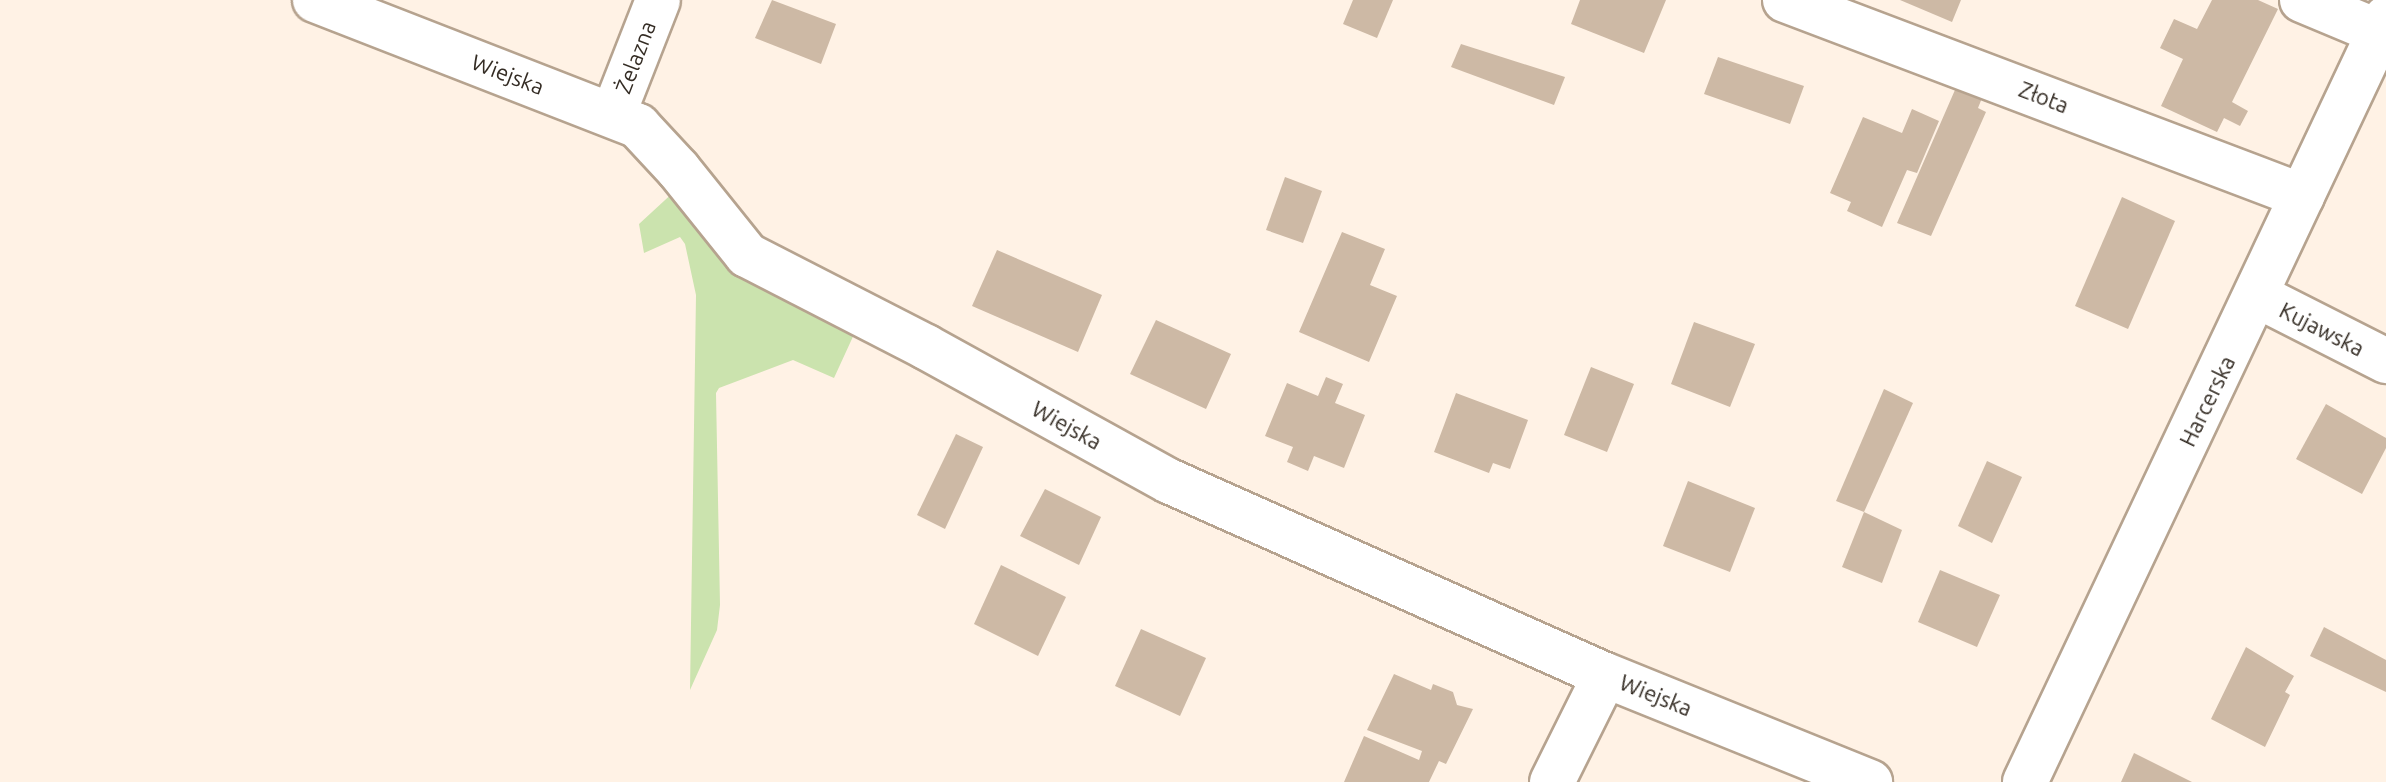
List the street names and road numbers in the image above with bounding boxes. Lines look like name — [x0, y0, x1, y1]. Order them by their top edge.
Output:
street label: Żelazna — [609, 17, 661, 97]
street label: Wiejska — [468, 48, 548, 100]
street label: Złota — [2015, 76, 2073, 118]
street label: Kujawska — [2275, 296, 2369, 362]
street label: Harcerska — [2174, 351, 2240, 451]
street label: Wiejska — [1028, 395, 1106, 455]
street label: Wiejska — [1616, 669, 1696, 721]

